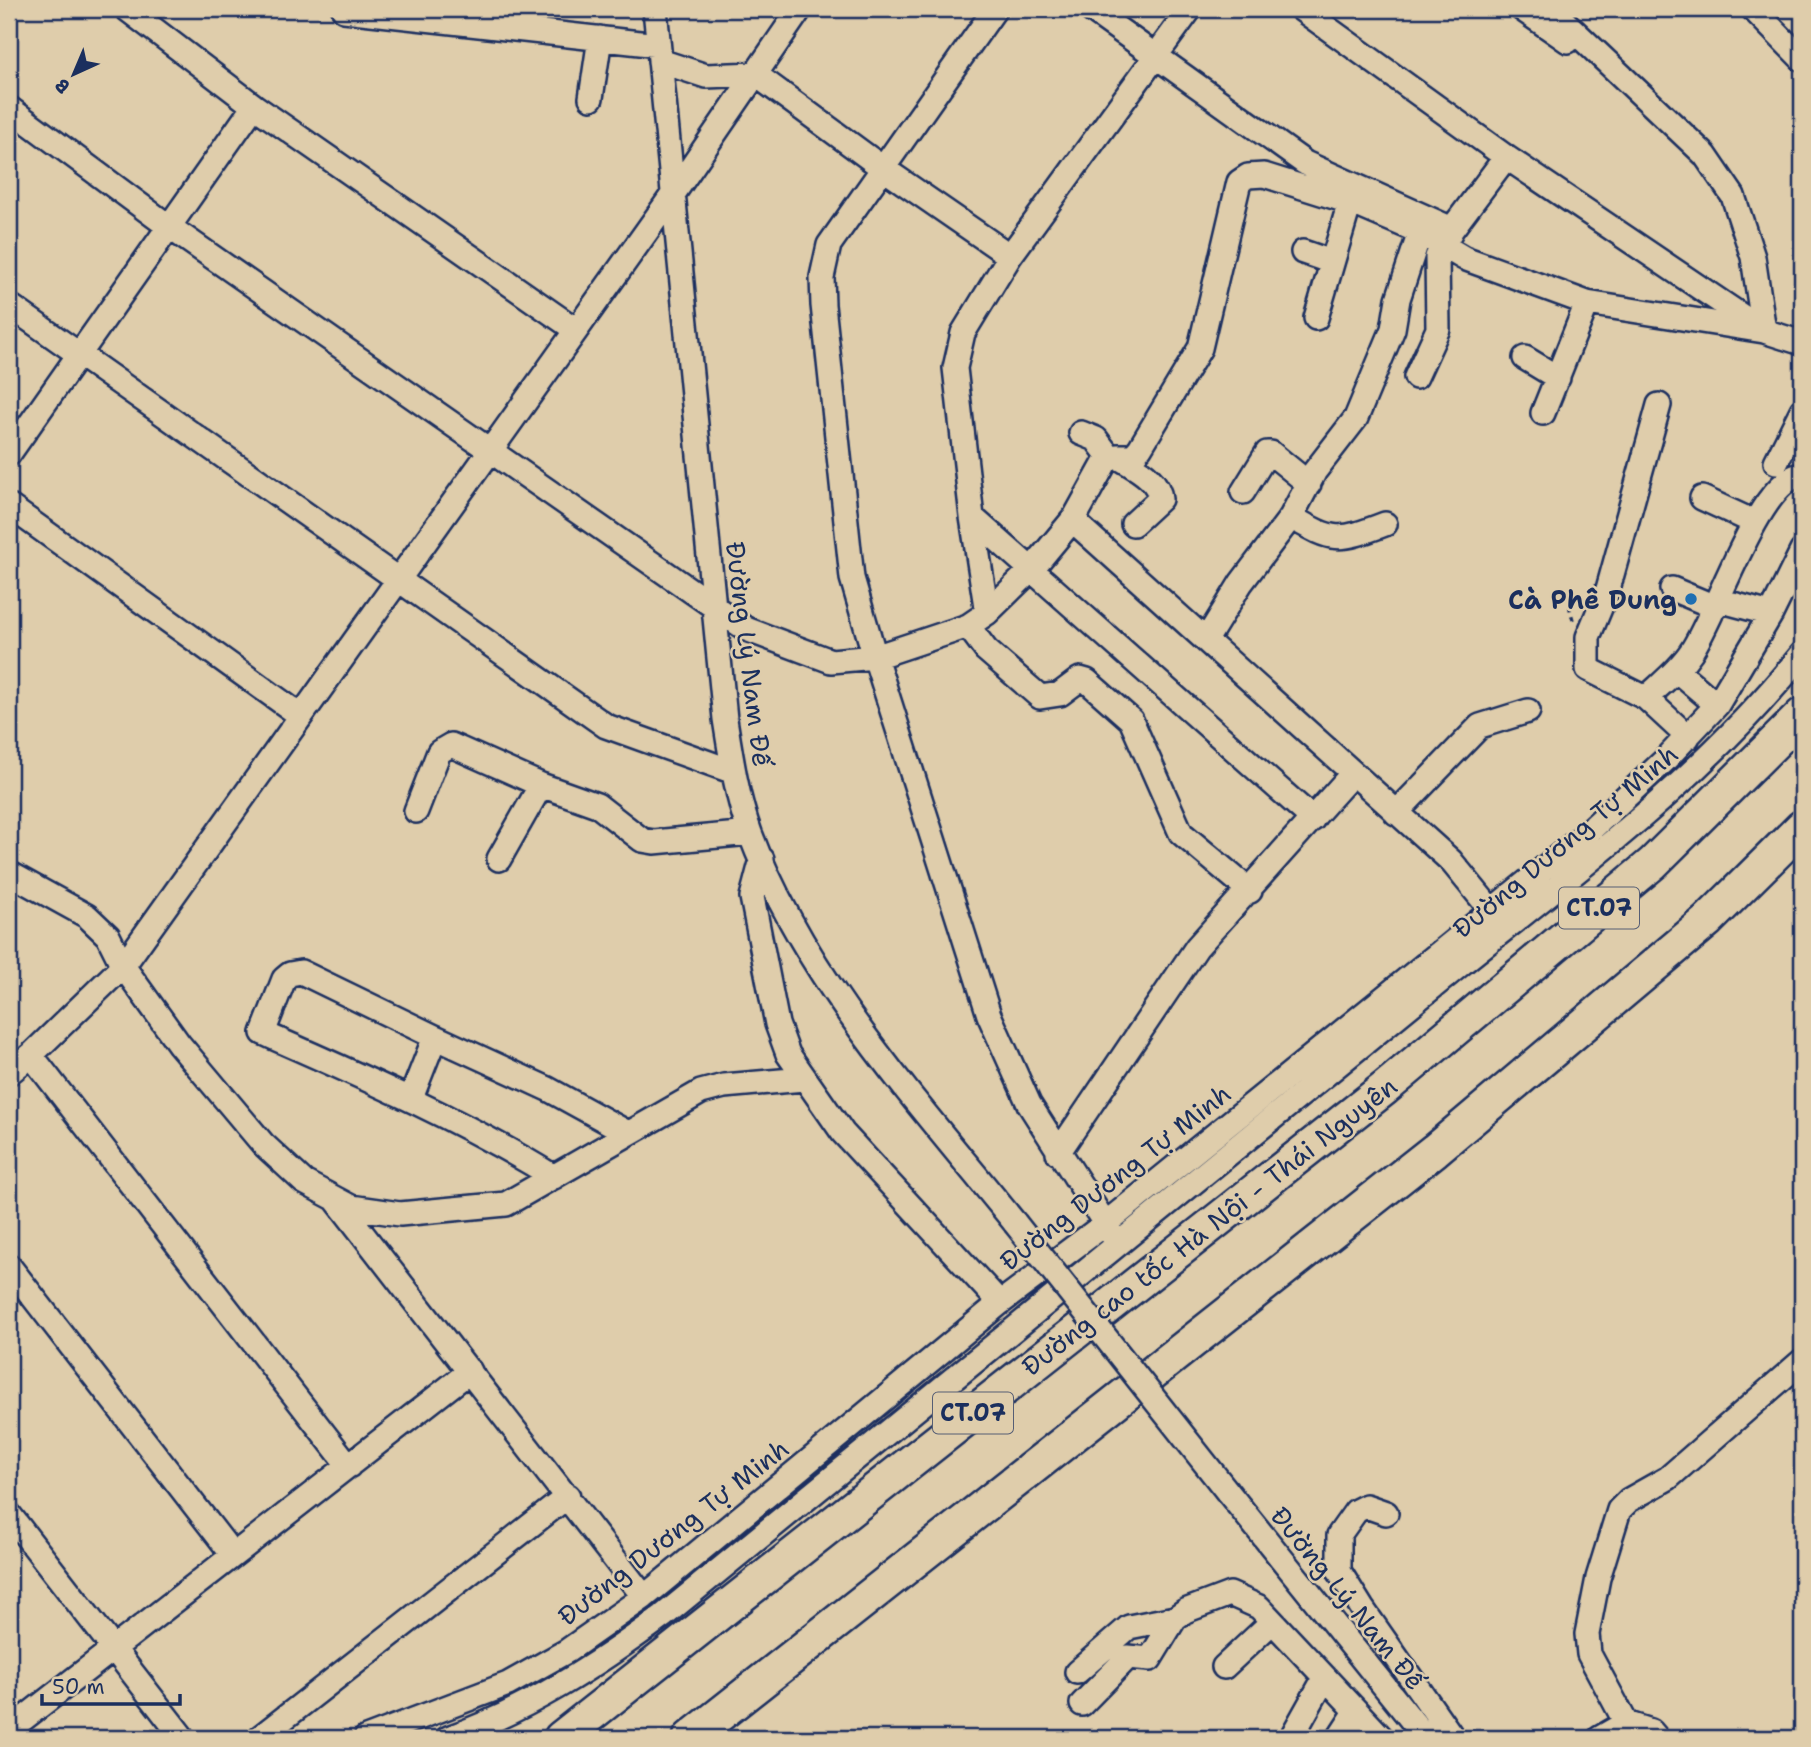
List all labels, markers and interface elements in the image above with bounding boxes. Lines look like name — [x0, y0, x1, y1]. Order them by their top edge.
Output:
north arrow — [38, 38, 108, 108]
text: B — [49, 73, 75, 99]
street label: Đường Lý Nam Đế — [718, 539, 780, 769]
place label: Cà Phê Dung — [1508, 582, 1677, 617]
marker: Cà Phê Dung — [1683, 591, 1699, 607]
street label: Đường Dương Tự Minh — [1445, 736, 1685, 946]
road number: CT.07 — [1559, 888, 1639, 928]
street label: Đường cao tốc Hà Nội - Thái Nguyên — [1014, 1068, 1404, 1384]
street label: Đường Dương Tự Minh — [992, 1076, 1238, 1278]
road number: CT.07 — [933, 1392, 1013, 1434]
street label: Đường Dương Tự Minh — [550, 1431, 796, 1633]
street label: Đường Lý Nam Đế — [1263, 1499, 1433, 1697]
scale bar — [42, 1663, 180, 1707]
text: 50 m — [52, 1673, 105, 1701]

